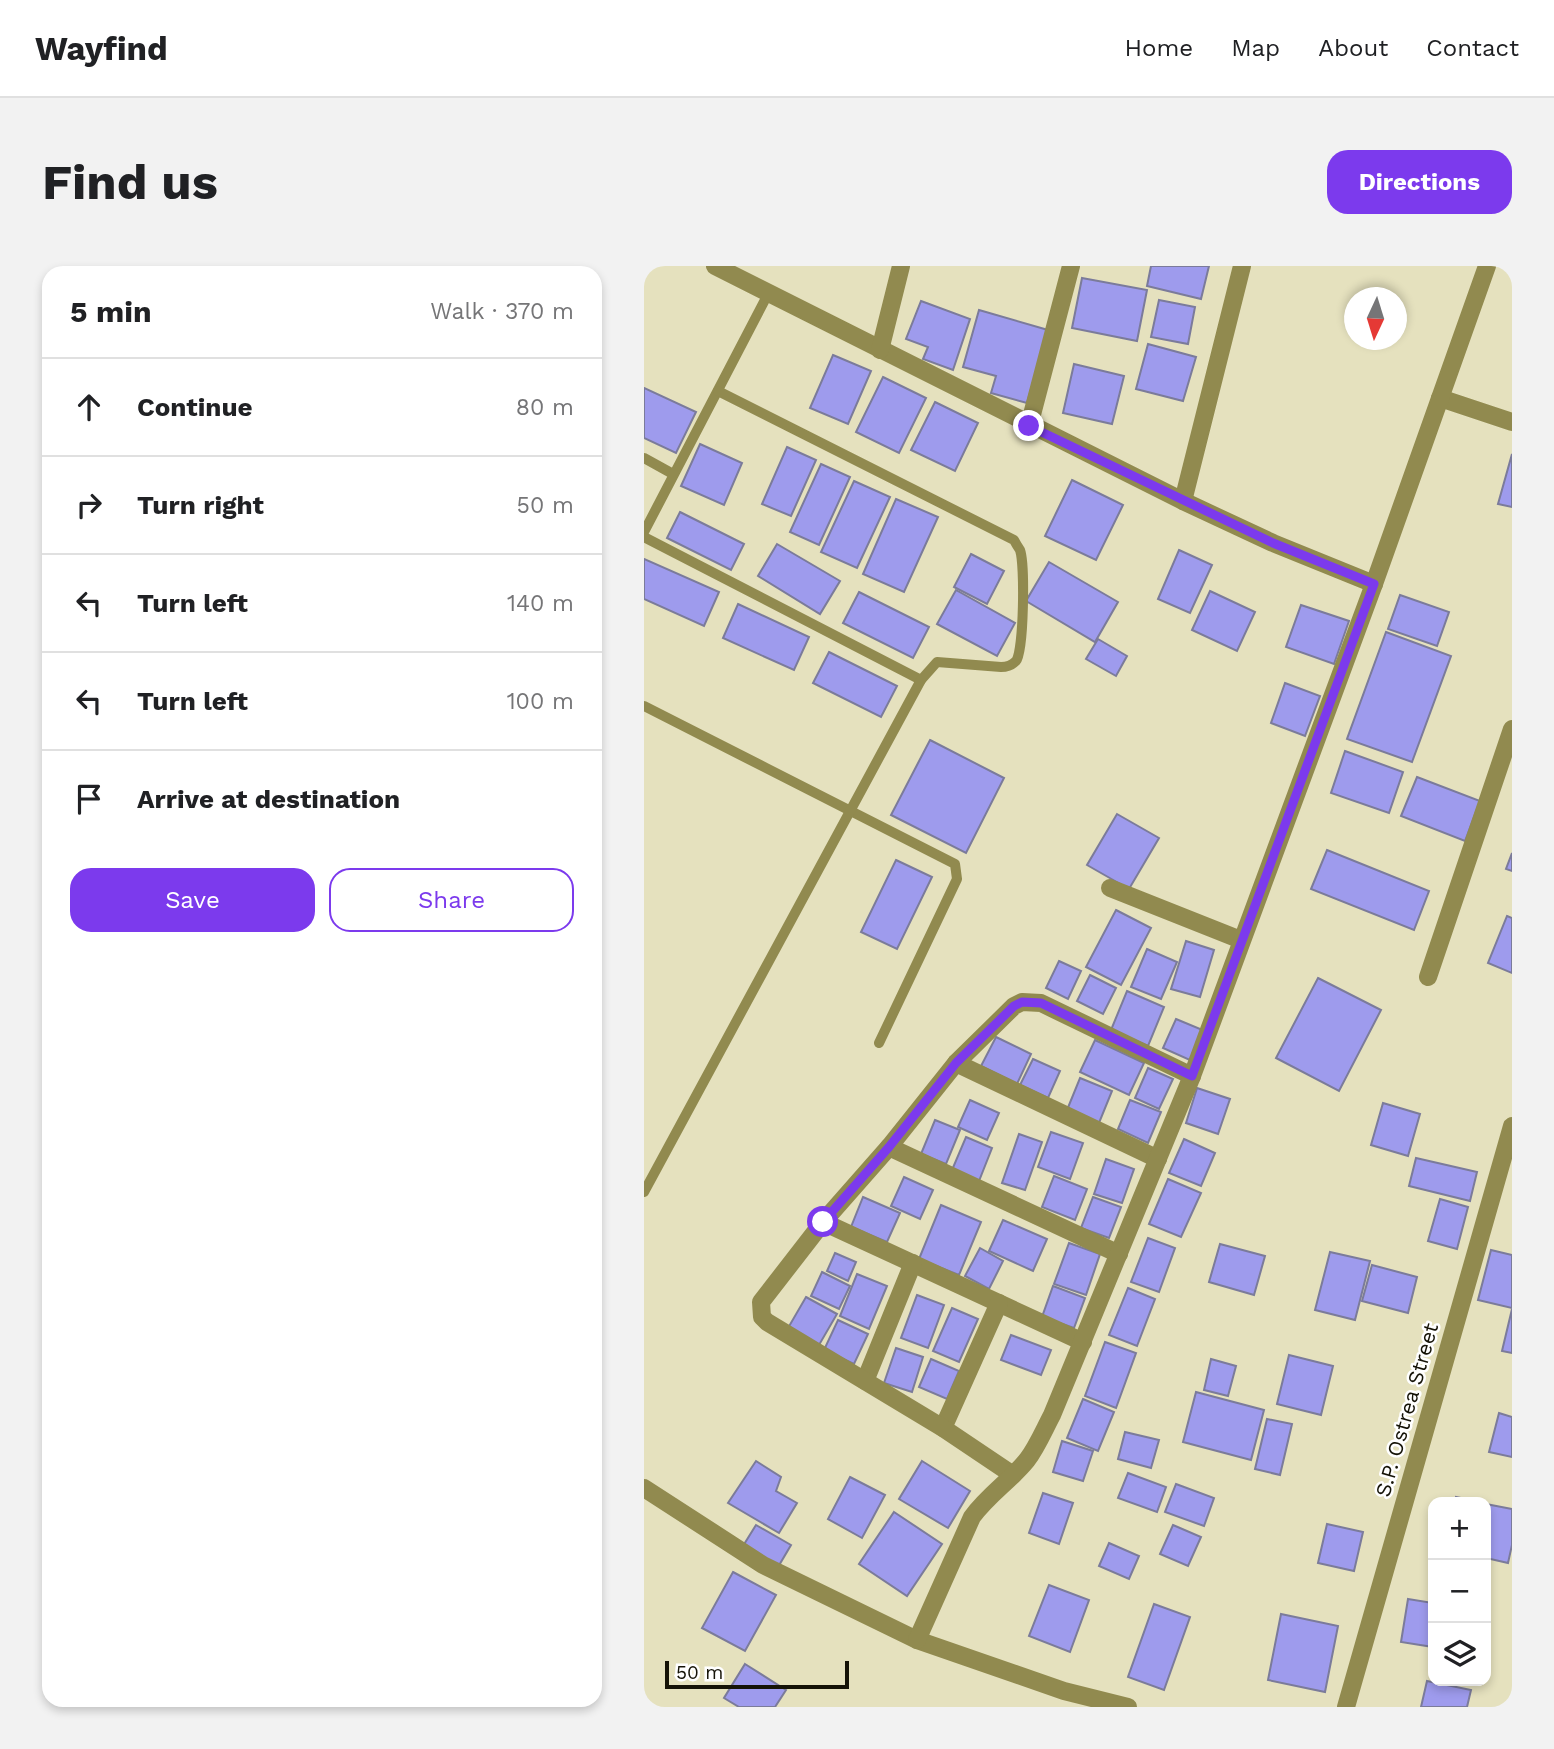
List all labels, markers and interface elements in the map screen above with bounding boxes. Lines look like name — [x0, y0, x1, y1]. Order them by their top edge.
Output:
text: Wayfind — [35, 29, 168, 68]
text: Home — [1125, 34, 1193, 62]
text: Map — [1231, 34, 1280, 62]
text: About — [1318, 34, 1388, 62]
text: Contact — [1426, 34, 1519, 62]
button: Directions — [1327, 150, 1512, 214]
text: Find us — [42, 153, 218, 211]
north arrow — [1344, 287, 1407, 350]
text: 5 min — [70, 294, 152, 329]
text: Walk · 370 m — [430, 298, 574, 325]
icon: ahead — [70, 388, 108, 426]
text: Continue — [137, 392, 253, 422]
text: 80 m — [516, 394, 574, 421]
route end — [1013, 410, 1044, 441]
icon: right — [70, 486, 108, 524]
text: Turn right — [137, 490, 264, 520]
text: 50 m — [517, 492, 574, 519]
icon: left — [70, 584, 108, 622]
text: Turn left — [137, 588, 248, 618]
text: 140 m — [507, 590, 574, 617]
icon: left — [70, 682, 108, 720]
text: Turn left — [137, 686, 248, 716]
text: 100 m — [507, 688, 574, 715]
icon: arrive — [70, 780, 108, 818]
text: Arrive at destination — [137, 784, 400, 814]
button: Save — [70, 868, 315, 932]
button: Share — [329, 868, 574, 932]
route start — [807, 1206, 838, 1237]
street label: S.P. Ostrea Street — [1370, 1320, 1443, 1500]
map controls — [1428, 1497, 1491, 1686]
button: + — [1428, 1497, 1491, 1560]
button: − — [1428, 1560, 1491, 1623]
button: layers — [1428, 1623, 1491, 1686]
scale bar — [665, 1658, 849, 1690]
text: 50 m — [676, 1661, 723, 1684]

